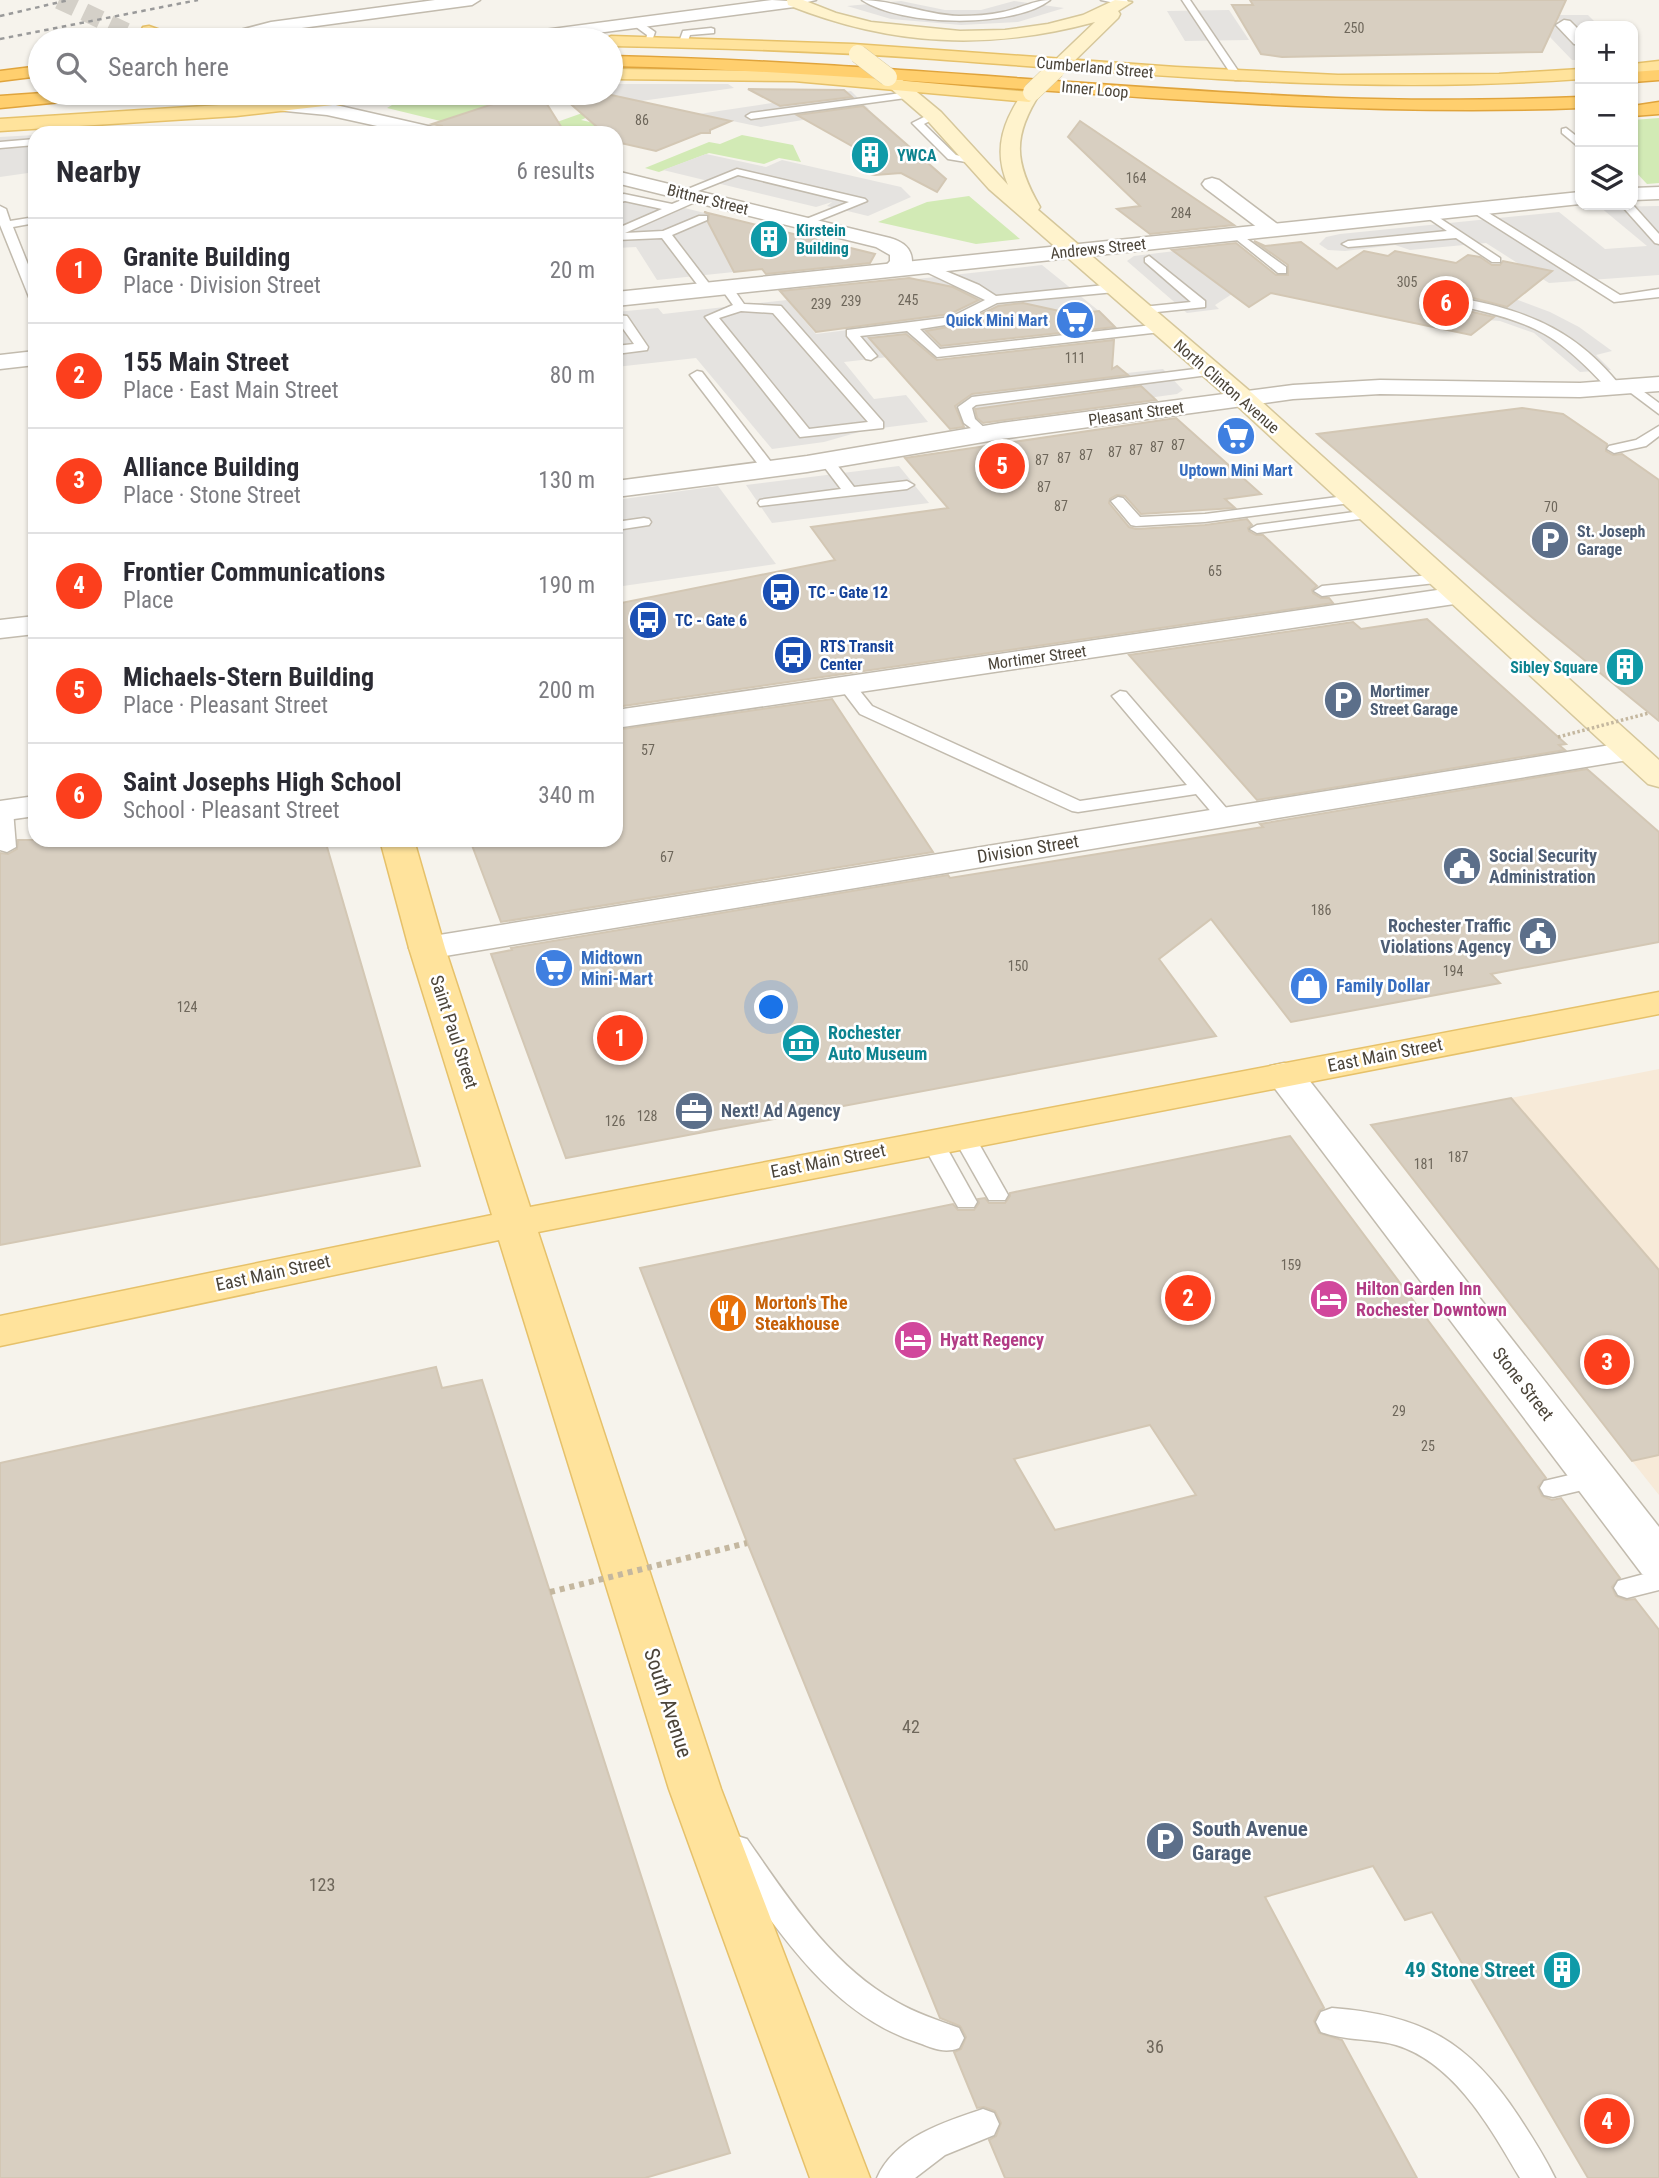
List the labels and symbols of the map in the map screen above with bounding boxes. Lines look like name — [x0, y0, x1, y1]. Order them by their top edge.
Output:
house number: 250 — [1344, 20, 1364, 36]
street label: Cumberland Street — [1036, 53, 1154, 82]
street label: Inner Loop — [1061, 77, 1129, 102]
house number: 86 — [635, 112, 649, 128]
building icon: YWCA — [849, 134, 891, 176]
place label: YWCA — [897, 146, 937, 165]
house number: 164 — [1126, 170, 1146, 186]
street label: Bittner Street — [665, 180, 751, 219]
house number: 284 — [1171, 205, 1191, 221]
building icon: Kirstein Building — [748, 218, 790, 260]
place label: Kirstein Building — [796, 221, 849, 258]
street label: Andrews Street — [1049, 234, 1147, 263]
house number: 305 — [1397, 274, 1417, 290]
pin: 6 — [1423, 277, 1469, 329]
house number: 245 — [898, 292, 918, 308]
house number: 239 — [841, 293, 861, 309]
house number: 239 — [811, 296, 831, 312]
supermarket icon: Quick Mini Mart — [1054, 299, 1096, 341]
place label: Quick Mini Mart — [946, 311, 1048, 330]
street label: North Clinton Avenue — [1170, 335, 1283, 437]
house number: 111 — [1065, 350, 1085, 366]
street label: Pleasant Street — [1087, 397, 1185, 430]
supermarket icon: Uptown Mini Mart — [1215, 415, 1257, 457]
house number: 87 — [1171, 437, 1185, 453]
house number: 87 — [1150, 439, 1164, 455]
pin: 5 — [979, 440, 1025, 492]
house number: 87 — [1129, 442, 1143, 458]
house number: 87 — [1108, 444, 1122, 460]
house number: 87 — [1079, 447, 1093, 463]
house number: 87 — [1057, 450, 1071, 466]
house number: 87 — [1035, 452, 1049, 468]
place label: Uptown Mini Mart — [1179, 461, 1293, 480]
house number: 87 — [1037, 479, 1051, 495]
house number: 87 — [1054, 498, 1068, 514]
house number: 70 — [1544, 499, 1558, 515]
parking icon: St. Joseph Garage — [1529, 519, 1571, 561]
place label: St. Joseph Garage — [1577, 522, 1646, 559]
house number: 65 — [1208, 563, 1222, 579]
bus stop icon: TC - Gate 12 — [760, 571, 802, 613]
place label: TC - Gate 12 — [808, 583, 888, 602]
bus stop icon: TC - Gate 6 — [627, 599, 669, 641]
place label: TC - Gate 6 — [675, 611, 747, 630]
bus stop icon: RTS Transit Center — [772, 634, 814, 676]
place label: RTS Transit Center — [820, 637, 894, 674]
street label: Mortimer Street — [987, 641, 1088, 674]
building icon: Sibley Square — [1604, 646, 1646, 688]
place label: Sibley Square — [1510, 658, 1598, 677]
parking icon: Mortimer Street Garage — [1322, 679, 1364, 721]
place label: Mortimer Street Garage — [1370, 682, 1458, 719]
house number: 57 — [641, 742, 655, 758]
street label: Division Street — [976, 830, 1080, 867]
public building icon: Social Security Administration — [1441, 845, 1483, 887]
place label: Social Security Administration — [1489, 845, 1597, 887]
house number: 67 — [660, 849, 674, 865]
house number: 186 — [1311, 902, 1331, 918]
place label: Rochester Traffic Violations Agency — [1380, 915, 1511, 957]
public building icon: Rochester Traffic Violations Agency — [1517, 915, 1559, 957]
supermarket icon: Midtown Mini-Mart — [533, 947, 575, 989]
place label: Midtown Mini-Mart — [581, 947, 654, 989]
house number: 150 — [1008, 958, 1028, 974]
house number: 194 — [1443, 963, 1463, 979]
shop icon: Family Dollar — [1288, 965, 1330, 1007]
street label: Saint Paul Street — [426, 973, 483, 1091]
place label: Family Dollar — [1336, 975, 1430, 996]
your location — [754, 990, 788, 1024]
house number: 124 — [177, 999, 197, 1015]
pin: 1 — [597, 1012, 643, 1064]
museum icon: Rochester Auto Museum — [780, 1022, 822, 1064]
place label: Rochester Auto Museum — [828, 1022, 927, 1064]
street label: East Main Street — [1326, 1033, 1444, 1076]
office icon: Next! Ad Agency — [673, 1090, 715, 1132]
place label: Next! Ad Agency — [721, 1100, 841, 1121]
house number: 128 — [637, 1108, 657, 1124]
house number: 126 — [605, 1113, 625, 1129]
street label: East Main Street — [769, 1139, 887, 1182]
house number: 187 — [1448, 1149, 1468, 1165]
house number: 181 — [1414, 1156, 1434, 1172]
street label: East Main Street — [214, 1250, 332, 1295]
house number: 159 — [1281, 1257, 1301, 1273]
pin: 2 — [1165, 1272, 1211, 1324]
hotel icon: Hilton Garden Inn Rochester Downtown — [1308, 1278, 1350, 1320]
place label: Hilton Garden Inn Rochester Downtown — [1356, 1278, 1507, 1320]
restaurant icon: Morton's The Steakhouse — [707, 1292, 749, 1334]
place label: Morton's The Steakhouse — [755, 1292, 848, 1334]
hotel icon: Hyatt Regency — [892, 1319, 934, 1361]
place label: Hyatt Regency — [940, 1329, 1044, 1350]
pin: 3 — [1584, 1336, 1630, 1388]
street label: Stone Street — [1488, 1343, 1558, 1424]
house number: 29 — [1392, 1403, 1406, 1419]
house number: 25 — [1421, 1438, 1435, 1454]
street label: South Avenue — [639, 1645, 697, 1761]
house number: 42 — [902, 1716, 920, 1737]
place label: South Avenue Garage — [1192, 1817, 1308, 1865]
parking icon: South Avenue Garage — [1144, 1820, 1186, 1862]
house number: 123 — [309, 1874, 335, 1895]
building icon: 49 Stone Street — [1541, 1949, 1583, 1991]
place label: 49 Stone Street — [1405, 1958, 1535, 1982]
house number: 36 — [1146, 2036, 1164, 2057]
pin: 4 — [1584, 2095, 1630, 2147]

